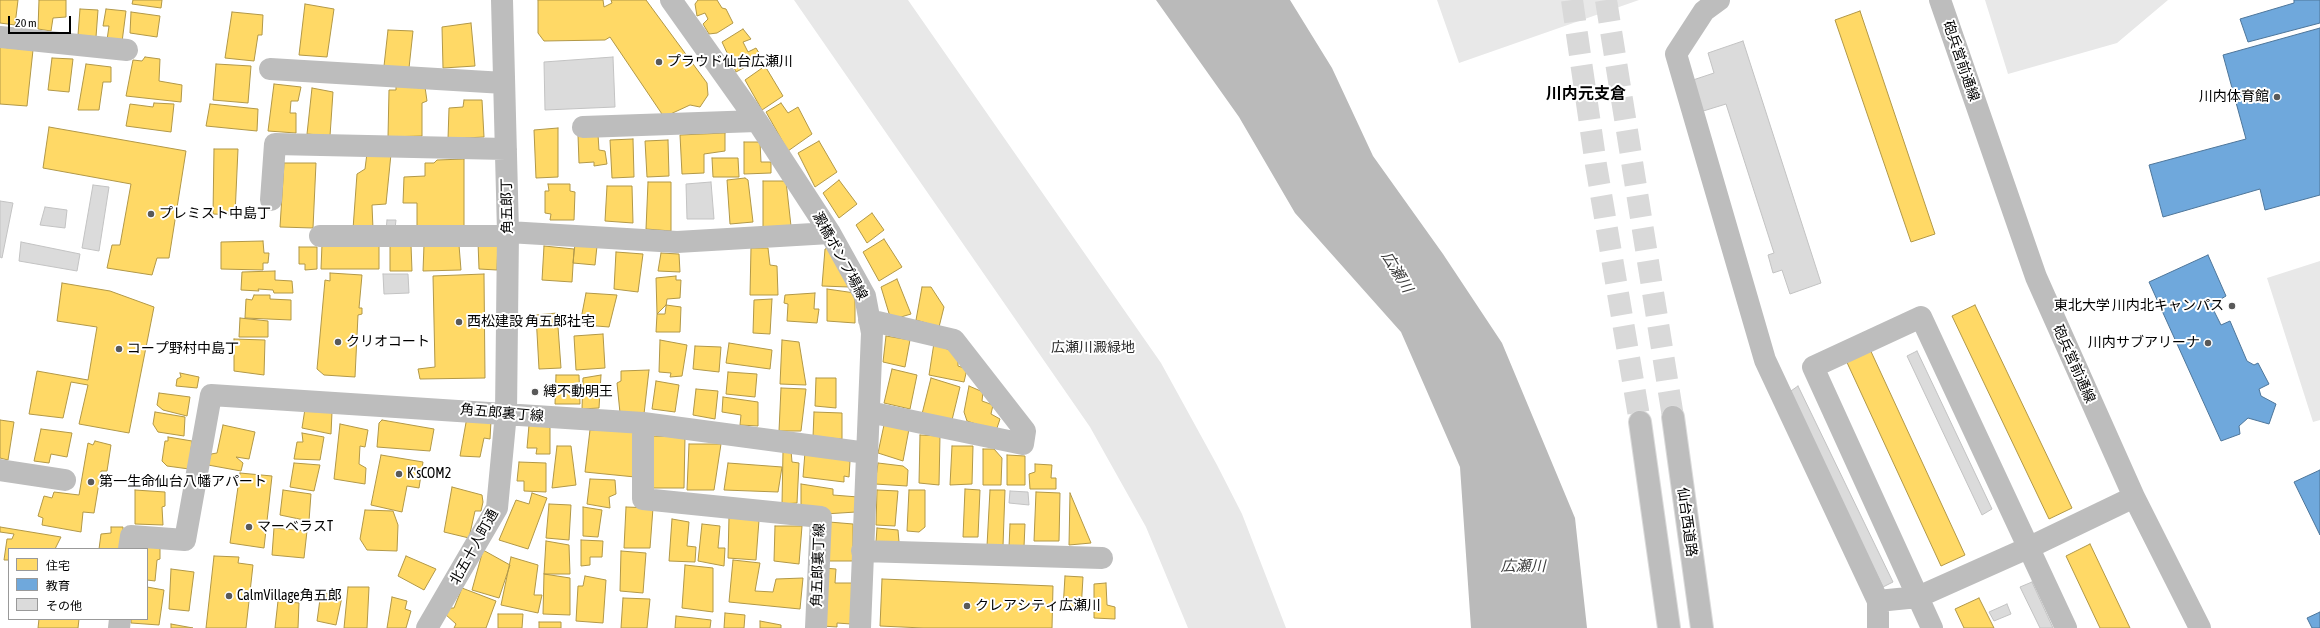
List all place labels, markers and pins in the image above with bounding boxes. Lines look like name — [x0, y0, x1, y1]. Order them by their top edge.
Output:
place label: プラウド仙台広瀬川 — [667, 54, 793, 70]
marker: プラウド仙台広瀬川 — [654, 57, 664, 67]
place label: 川内体育館 — [2199, 89, 2269, 105]
marker: 川内体育館 — [2272, 92, 2282, 102]
place label: プレミスト中島丁 — [159, 206, 271, 222]
marker: プレミスト中島丁 — [146, 209, 156, 219]
place label: 東北大学 川内北キャンパス — [2054, 298, 2224, 314]
marker: 東北大学 川内北キャンパス — [2227, 301, 2237, 311]
place label: 西松建設 角五郎社宅 — [467, 314, 595, 330]
marker: 西松建設 角五郎社宅 — [454, 317, 464, 327]
place label: クリオコート — [346, 334, 430, 350]
place label: 川内サブアリーナ — [2088, 335, 2200, 351]
marker: クリオコート — [333, 337, 343, 347]
marker: 川内サブアリーナ — [2203, 338, 2213, 348]
place label: コープ野村中島丁 — [127, 341, 239, 357]
marker: コープ野村中島丁 — [114, 344, 124, 354]
place label: 縛不動明王 — [543, 384, 613, 400]
marker: 縛不動明王 — [530, 387, 540, 397]
place label: K'sCOM2 — [407, 466, 451, 482]
marker: K'sCOM2 — [394, 469, 404, 479]
place label: 第一生命仙台八幡アパート — [99, 474, 267, 490]
marker: 第一生命仙台八幡アパート — [86, 477, 96, 487]
place label: マーベラスT — [257, 519, 333, 535]
marker: マーベラスT — [244, 522, 254, 532]
place label: CalmVillage角五郎 — [237, 588, 342, 604]
marker: CalmVillage角五郎 — [224, 591, 234, 601]
place label: クレアシティ広瀬川 — [975, 598, 1101, 614]
marker: クレアシティ広瀬川 — [962, 601, 972, 611]

